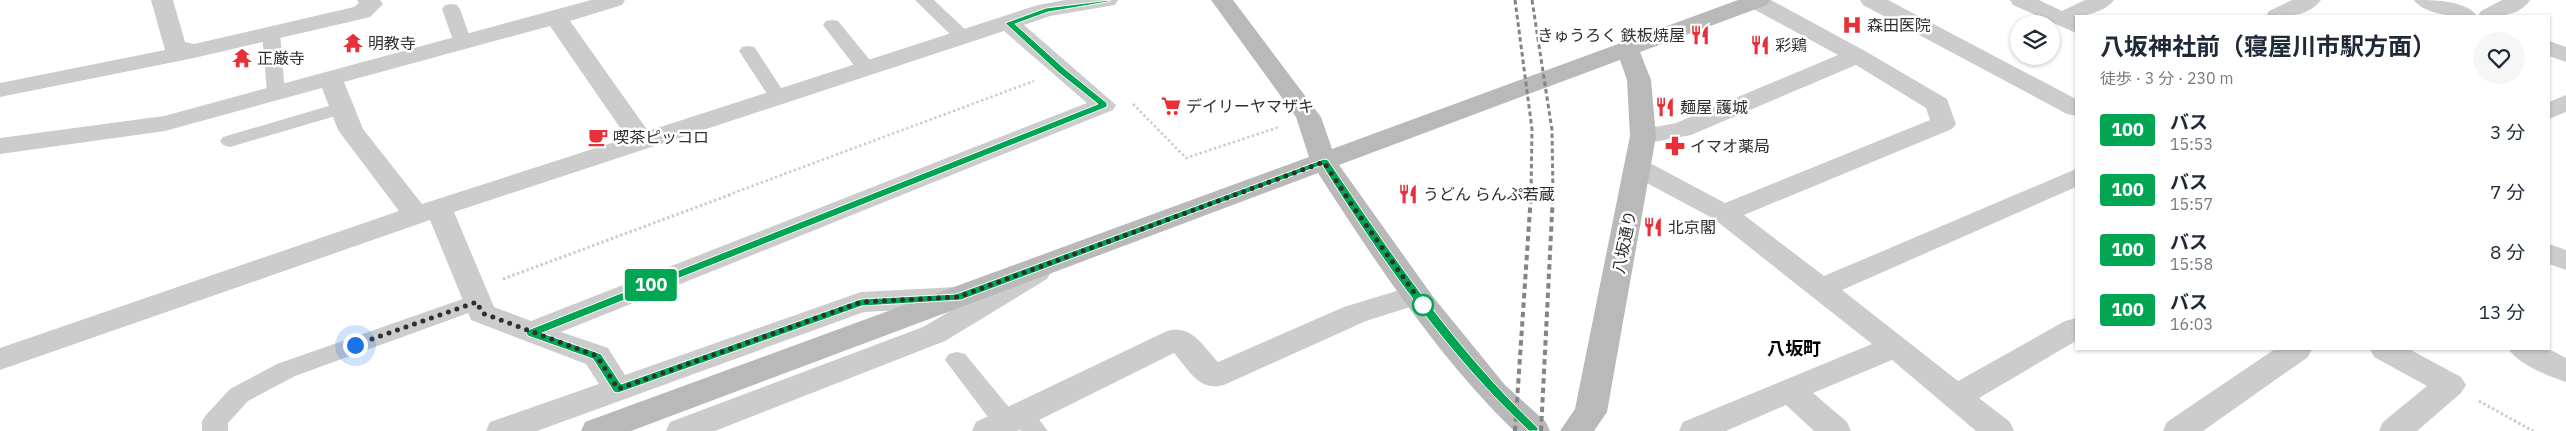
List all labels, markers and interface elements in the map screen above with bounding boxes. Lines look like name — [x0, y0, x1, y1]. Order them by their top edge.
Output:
hospital icon: 森田医院 — [1841, 14, 1863, 36]
place label: 森田医院 — [1867, 15, 1931, 35]
map controls — [2010, 15, 2060, 65]
button: layers — [2010, 15, 2060, 65]
restaurant icon: きゅうろく 鉄板焼屋 — [1689, 24, 1711, 46]
place label: きゅうろく 鉄板焼屋 — [1537, 25, 1685, 45]
text: 八坂神社前（寝屋川市駅方面） — [2100, 30, 2436, 62]
temple icon: 明教寺 — [342, 32, 364, 54]
button: heart — [2473, 32, 2525, 84]
place label: 明教寺 — [368, 33, 416, 53]
restaurant icon: 彩鶏 — [1749, 34, 1771, 56]
place label: 彩鶏 — [1775, 35, 1807, 55]
temple icon: 正厳寺 — [231, 47, 253, 69]
place label: 正厳寺 — [257, 48, 305, 68]
text: 徒歩 · 3 分 · 230 m — [2100, 68, 2233, 88]
supermarket icon: デイリーヤマザキ — [1160, 95, 1182, 117]
place label: デイリーヤマザキ — [1186, 96, 1314, 116]
restaurant icon: 麺屋 護城 — [1654, 96, 1676, 118]
place label: 麺屋 護城 — [1680, 97, 1748, 117]
text: バス — [2170, 110, 2208, 134]
text: 100 — [2111, 118, 2144, 141]
text: 3 分 — [2490, 120, 2525, 144]
cafe icon: 喫茶ピッコロ — [587, 126, 609, 148]
place label: 喫茶ピッコロ — [613, 127, 709, 147]
text: 15:53 — [2170, 134, 2213, 154]
pharmacy icon: イマオ薬局 — [1664, 135, 1686, 157]
place label: イマオ薬局 — [1690, 136, 1770, 156]
text: バス — [2170, 170, 2208, 194]
text: 100 — [2111, 178, 2144, 201]
text: 7 分 — [2490, 180, 2525, 204]
restaurant icon: うどん らんぷ若蔵 — [1397, 183, 1419, 205]
place label: うどん らんぷ若蔵 — [1423, 184, 1555, 204]
text: 15:57 — [2170, 194, 2213, 214]
street label: 八坂通り — [1608, 209, 1640, 275]
restaurant icon: 北京閣 — [1642, 216, 1664, 238]
place label: 北京閣 — [1668, 217, 1716, 237]
text: バス — [2170, 230, 2208, 254]
text: 100 — [2111, 238, 2144, 261]
text: 8 分 — [2490, 240, 2525, 264]
text: 15:58 — [2170, 254, 2213, 274]
line badge: 100 — [622, 269, 680, 301]
text: 100 — [635, 273, 667, 296]
text: バス — [2170, 290, 2208, 314]
unlabelled marker — [1412, 294, 1434, 316]
text: 100 — [2111, 298, 2144, 321]
text: 13 分 — [2479, 300, 2525, 324]
text: 16:03 — [2170, 314, 2213, 334]
your location — [343, 333, 368, 358]
district label: 八坂町 — [1767, 337, 1821, 360]

